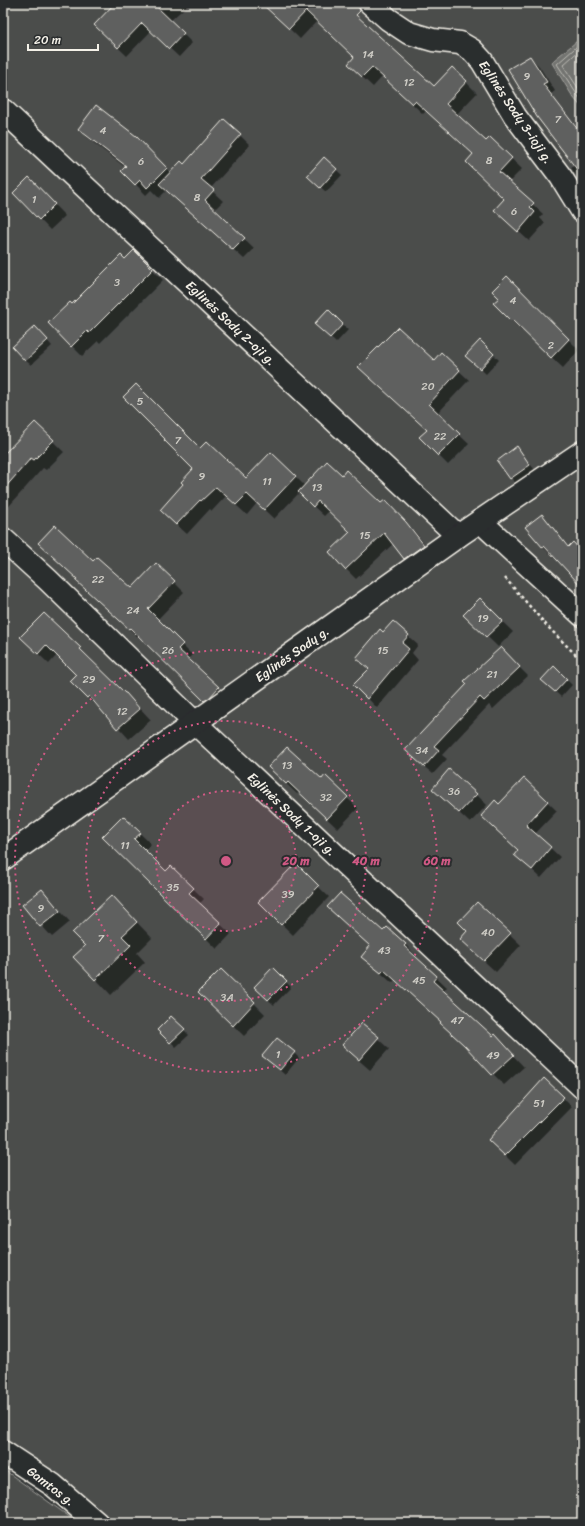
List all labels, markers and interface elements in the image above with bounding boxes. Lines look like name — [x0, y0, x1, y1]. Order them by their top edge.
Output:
scale bar — [28, 26, 98, 52]
text: 20 m — [34, 29, 61, 51]
house number: 14 — [362, 45, 374, 64]
street label: Eglinės Sodų 3-ioji g. — [473, 55, 559, 169]
house number: 9 — [524, 67, 531, 86]
house number: 12 — [403, 73, 415, 92]
house number: 7 — [555, 110, 562, 129]
house number: 4 — [100, 121, 107, 140]
house number: 8 — [486, 151, 493, 170]
house number: 6 — [138, 152, 144, 171]
house number: 8 — [194, 188, 201, 207]
house number: 1 — [32, 190, 37, 209]
house number: 6 — [511, 202, 517, 221]
house number: 3 — [114, 273, 120, 292]
street label: Eglinės Sodų 2-oji g. — [180, 275, 282, 371]
house number: 4 — [510, 291, 517, 310]
house number: 2 — [548, 336, 555, 355]
house number: 20 — [421, 377, 435, 396]
house number: 5 — [137, 392, 144, 411]
house number: 22 — [434, 427, 447, 446]
house number: 7 — [175, 431, 182, 450]
house number: 9 — [199, 467, 206, 486]
house number: 11 — [262, 472, 272, 491]
house number: 13 — [312, 478, 322, 497]
house number: 15 — [359, 526, 371, 545]
house number: 22 — [92, 570, 105, 589]
house number: 24 — [126, 601, 140, 620]
house number: 19 — [477, 609, 489, 628]
street label: Eglinės Sodų g. — [250, 620, 334, 688]
house number: 26 — [162, 641, 174, 660]
house number: 15 — [377, 641, 389, 660]
house number: 21 — [486, 665, 498, 684]
house number: 29 — [82, 670, 96, 689]
house number: 12 — [116, 702, 128, 721]
house number: 34 — [416, 741, 429, 760]
house number: 13 — [282, 756, 292, 775]
street label: Eglinės Sodų 1-oji g. — [242, 766, 342, 862]
house number: 36 — [448, 782, 460, 801]
house number: 32 — [320, 788, 333, 807]
house number: 11 — [120, 836, 130, 855]
text: 20 m — [282, 850, 310, 872]
text: 40 m — [351, 850, 380, 872]
text: 60 m — [423, 850, 451, 872]
centre of rings — [219, 854, 233, 868]
house number: 35 — [167, 878, 180, 897]
house number: 39 — [282, 885, 295, 904]
house number: 9 — [38, 899, 45, 918]
house number: 40 — [481, 923, 495, 942]
house number: 7 — [98, 929, 105, 948]
house number: 43 — [378, 941, 390, 960]
house number: 45 — [412, 971, 426, 990]
house number: 3A — [220, 988, 234, 1007]
house number: 47 — [450, 1011, 464, 1030]
house number: 1 — [276, 1045, 281, 1064]
house number: 49 — [486, 1046, 500, 1065]
house number: 51 — [533, 1094, 545, 1113]
street label: Gamtos g. — [22, 1460, 80, 1512]

